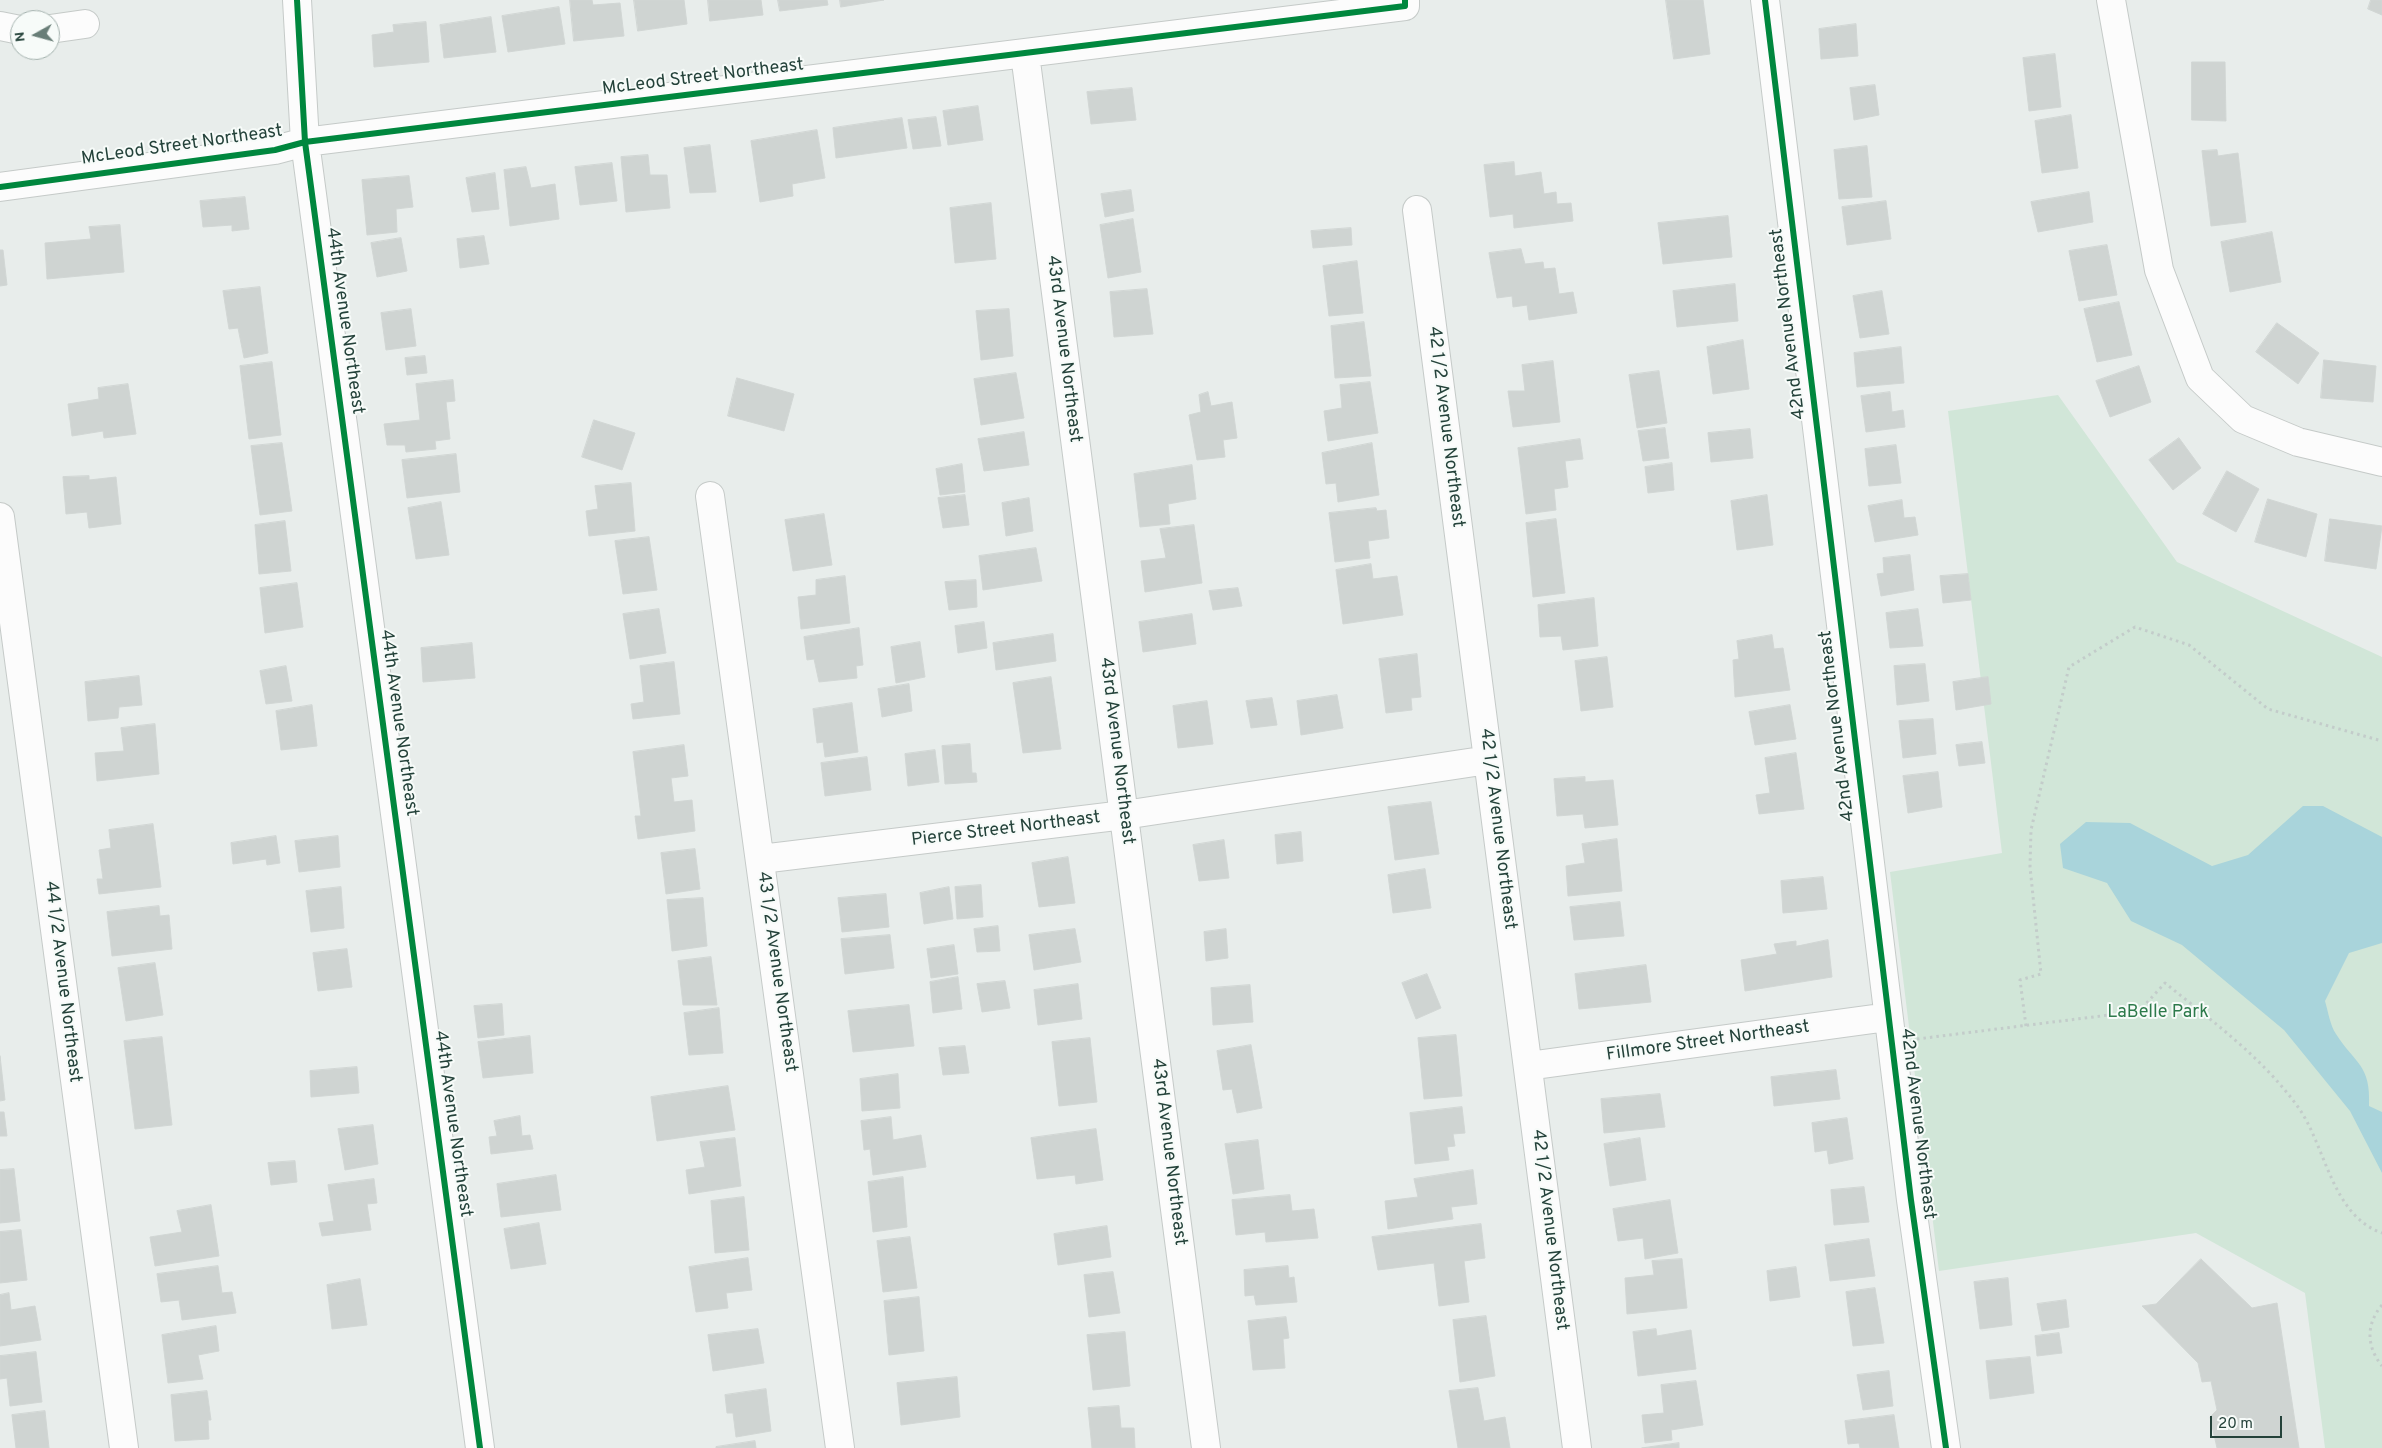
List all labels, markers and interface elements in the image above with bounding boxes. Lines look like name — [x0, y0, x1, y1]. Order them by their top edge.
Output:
north arrow — [10, 10, 60, 60]
text: N — [12, 31, 30, 43]
street label: McLeod Street Northeast — [601, 55, 805, 101]
street label: McLeod Street Northeast — [80, 121, 284, 171]
street label: 44th Avenue Northeast — [320, 226, 368, 416]
street label: 42nd Avenue Northeast — [1767, 227, 1811, 421]
street label: 43rd Avenue Northeast — [1041, 254, 1085, 444]
street label: 42 1/2 Avenue Northeast — [1422, 325, 1468, 529]
street label: 44th Avenue Northeast — [374, 628, 422, 818]
street label: 42nd Avenue Northeast — [1816, 629, 1860, 823]
street label: 43rd Avenue Northeast — [1094, 656, 1138, 846]
street label: 42 1/2 Avenue Northeast — [1474, 727, 1520, 931]
street label: Pierce Street Northeast — [910, 808, 1102, 852]
street label: 43 1/2 Avenue Northeast — [751, 870, 801, 1074]
street label: 44 1/2 Avenue Northeast — [39, 880, 85, 1084]
park label: LaBelle Park — [2107, 1002, 2209, 1024]
street label: Fillmore Street Northeast — [1605, 1017, 1811, 1067]
street label: 42nd Avenue Northeast — [1895, 1027, 1939, 1221]
street label: 44th Avenue Northeast — [428, 1029, 476, 1219]
street label: 43rd Avenue Northeast — [1146, 1057, 1190, 1247]
street label: 42 1/2 Avenue Northeast — [1526, 1128, 1572, 1332]
scale bar — [2212, 1406, 2284, 1438]
text: 20 m — [2218, 1415, 2253, 1434]

